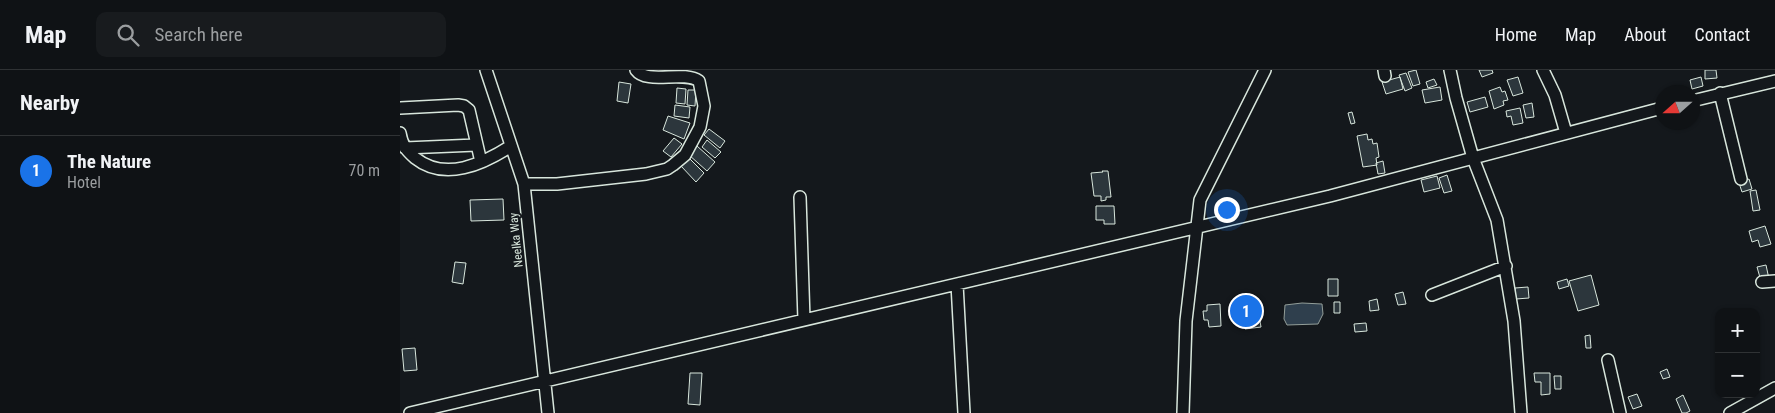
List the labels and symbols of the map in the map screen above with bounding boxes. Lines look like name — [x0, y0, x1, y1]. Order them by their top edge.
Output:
north arrow — [1655, 85, 1700, 130]
your location — [1214, 197, 1240, 223]
street label: Neelka Way — [506, 212, 526, 268]
pin: 1 — [1230, 292, 1262, 330]

